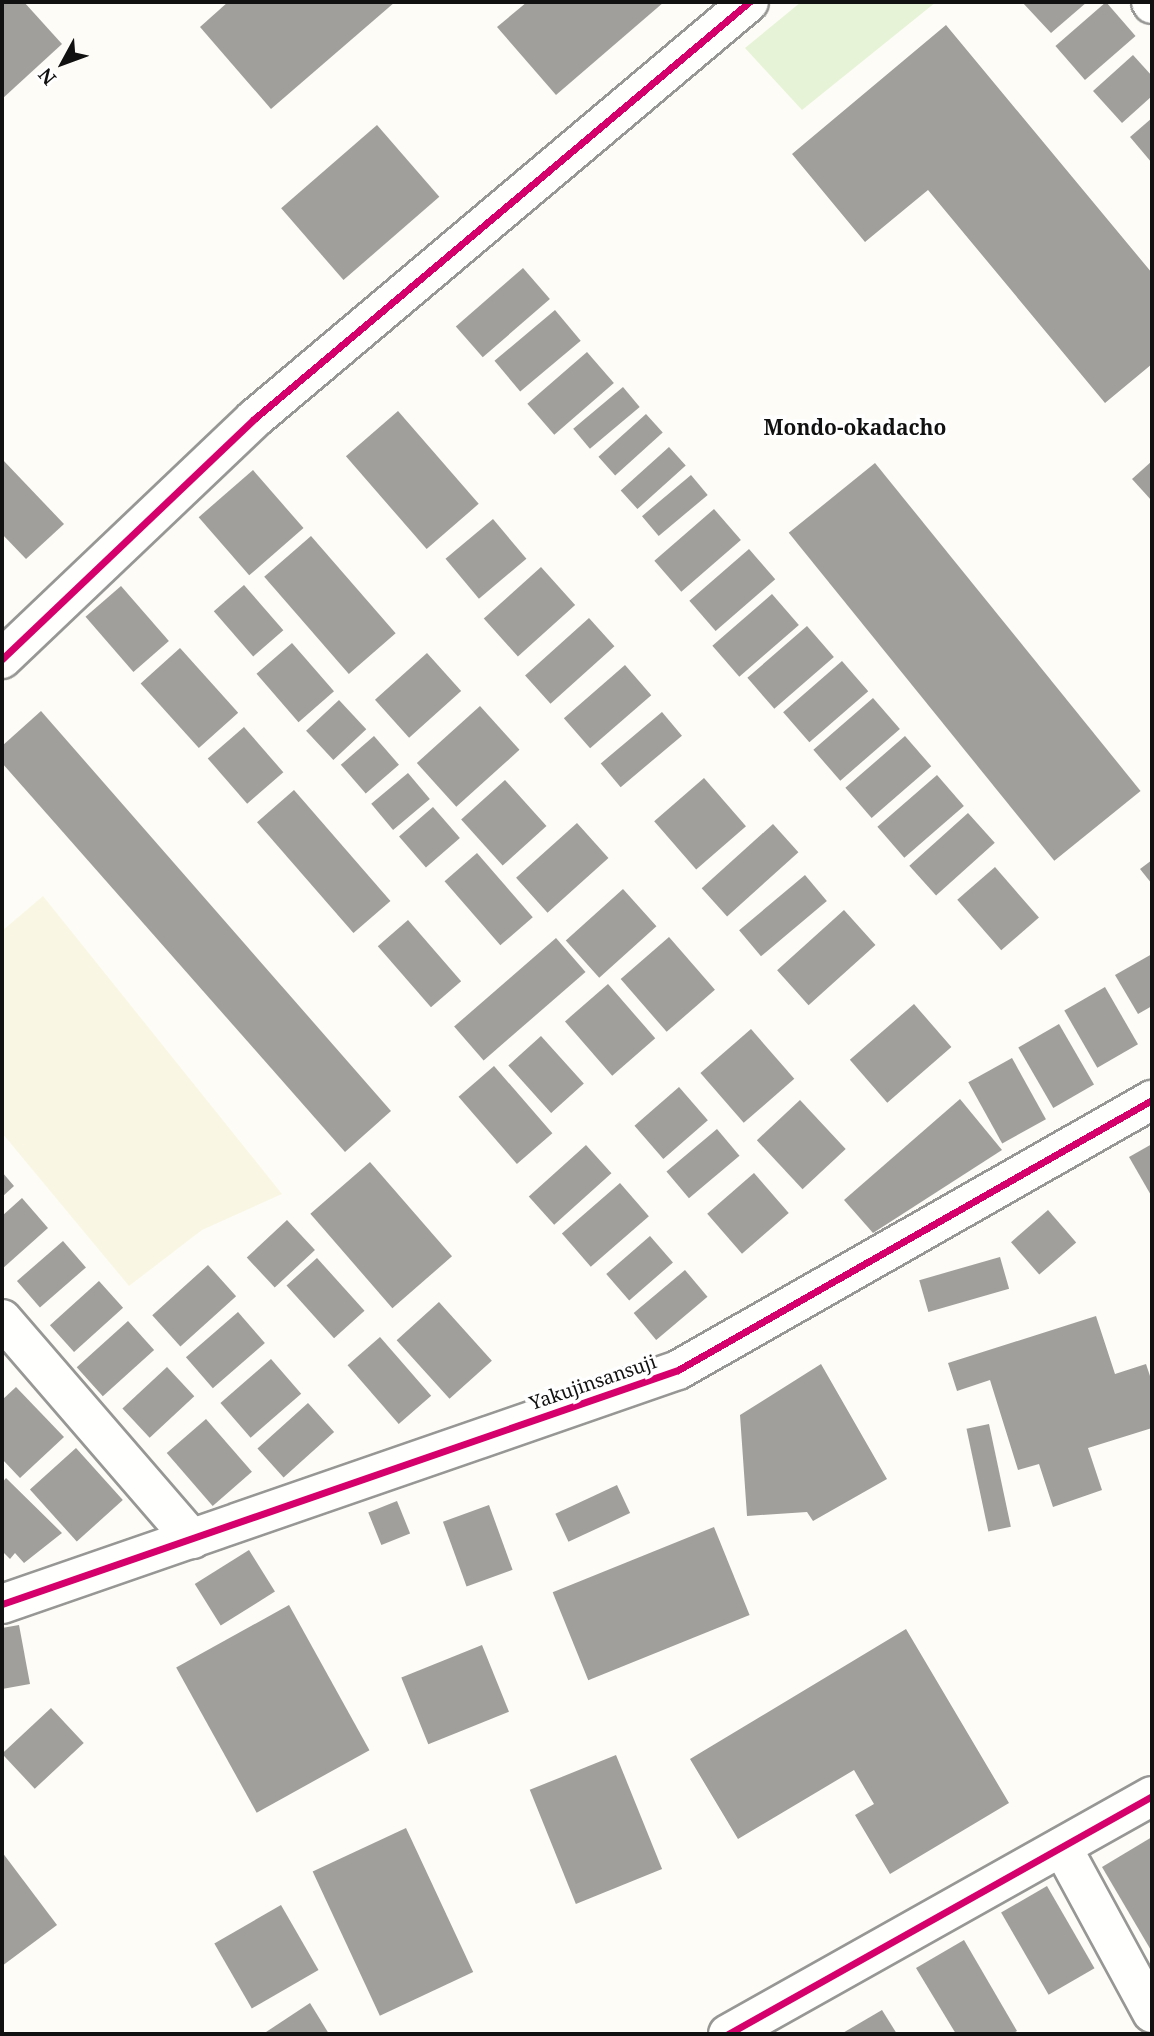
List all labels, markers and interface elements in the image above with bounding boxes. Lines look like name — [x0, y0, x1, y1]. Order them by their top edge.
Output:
north arrow — [28, 28, 98, 98]
text: N — [32, 63, 62, 91]
district label: Mondo-okadacho — [764, 414, 946, 440]
street label: Yakujinsansuji — [527, 1351, 659, 1415]

